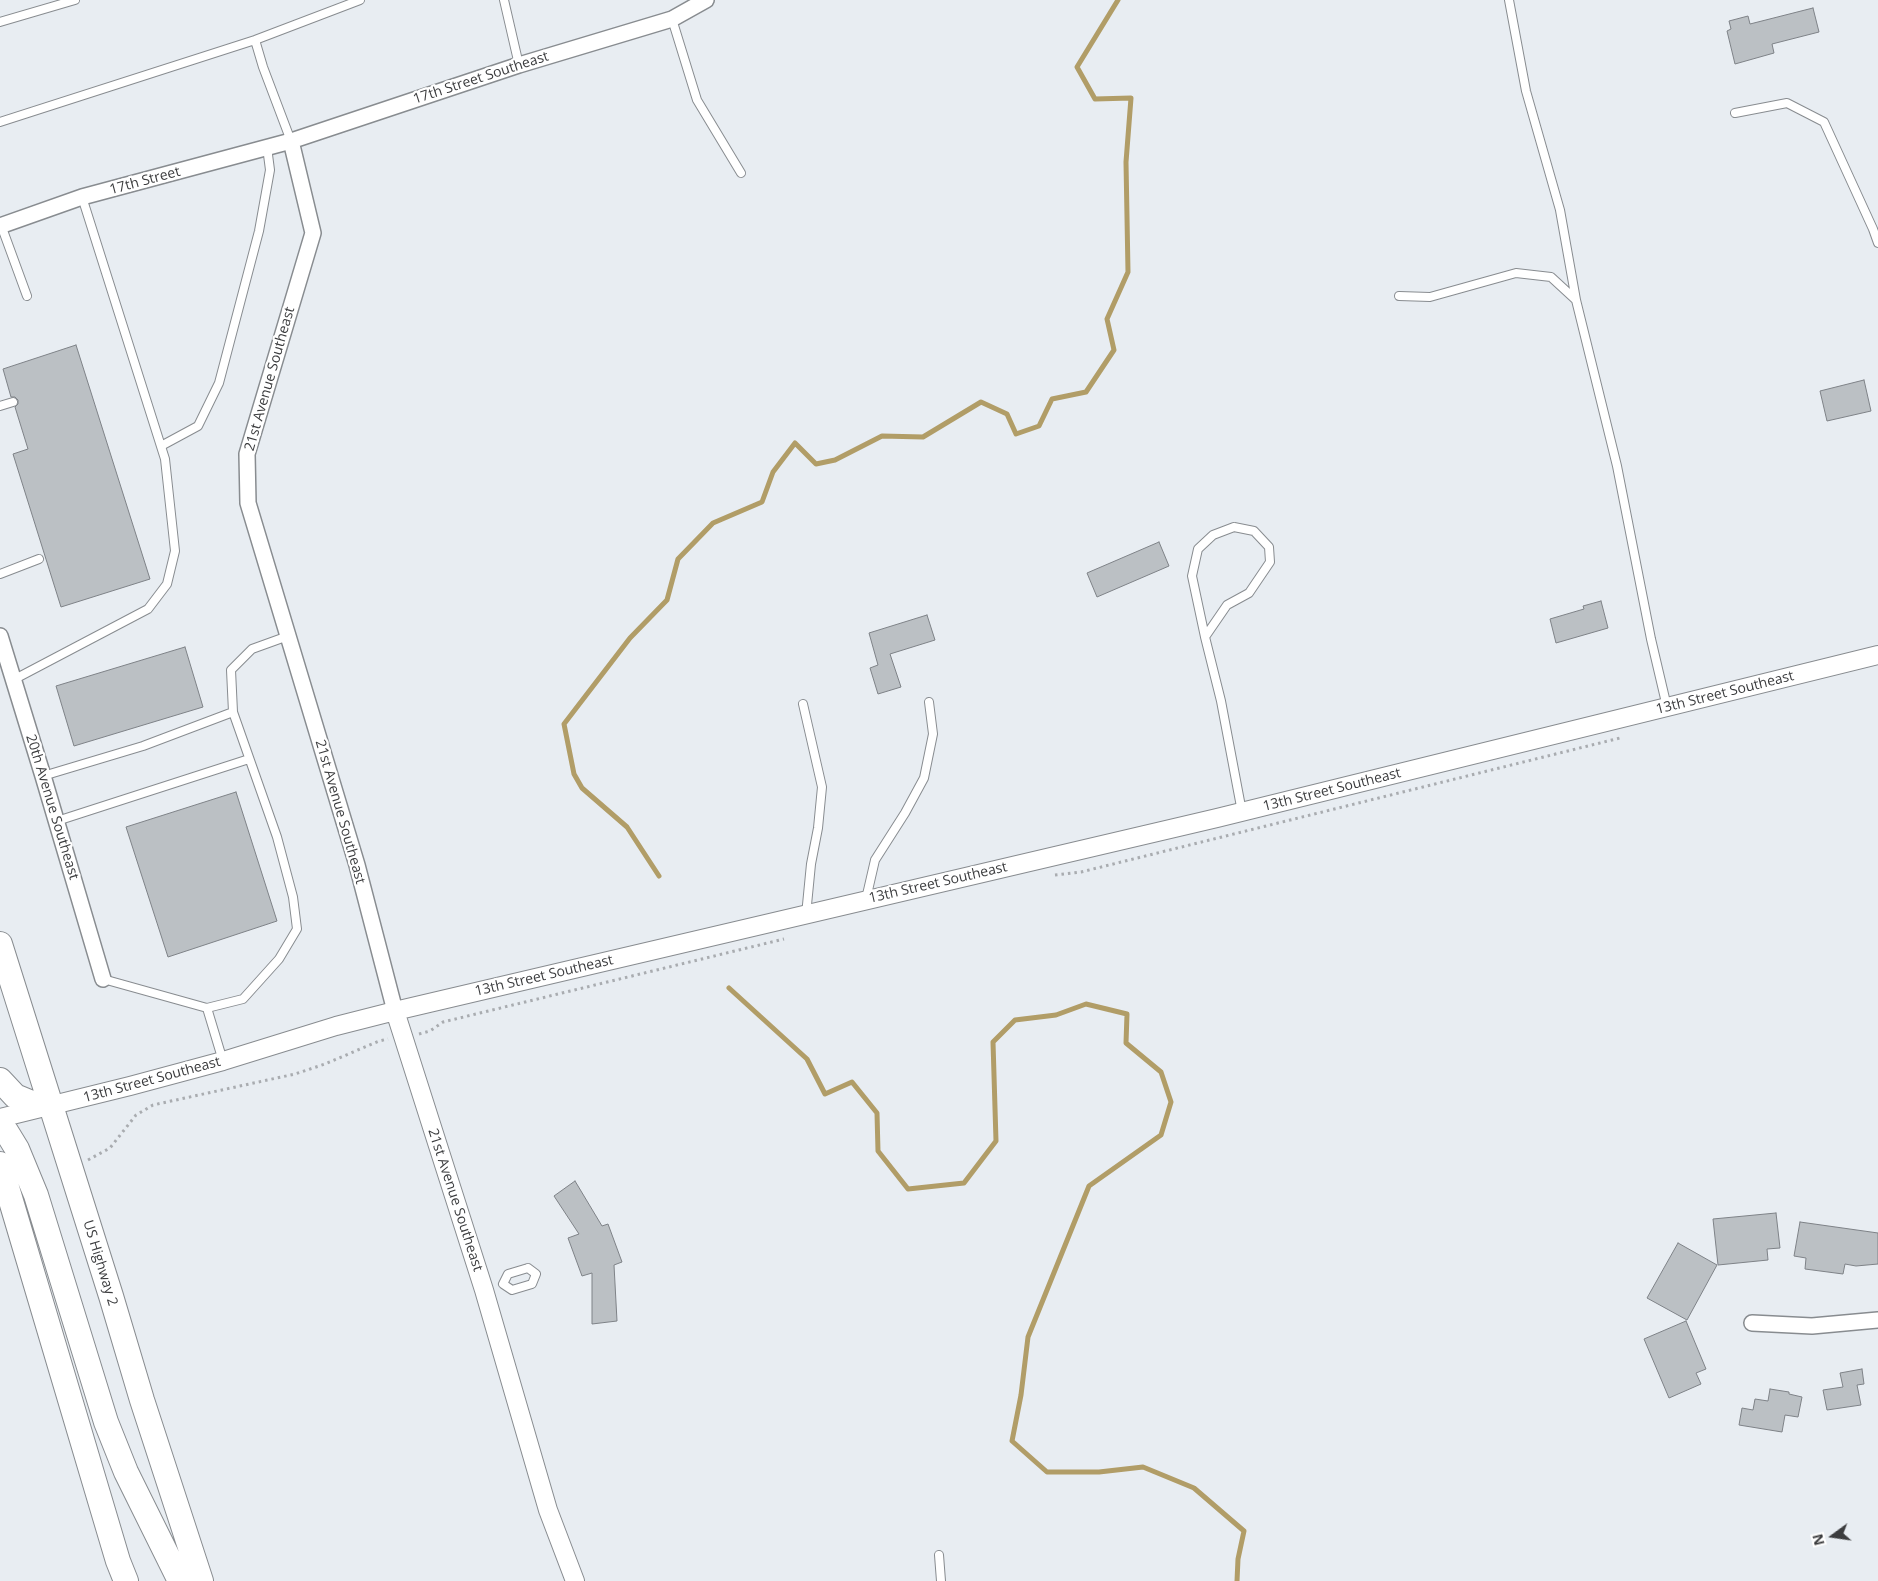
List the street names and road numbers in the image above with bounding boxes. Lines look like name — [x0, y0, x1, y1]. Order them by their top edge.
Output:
street label: 17th Street Southeast — [411, 48, 551, 108]
street label: 17th Street — [108, 164, 182, 198]
street label: 21st Avenue Southeast — [241, 305, 299, 453]
street label: 13th Street Southeast — [1654, 668, 1796, 718]
street label: 20th Avenue Southeast — [22, 732, 82, 882]
street label: 21st Avenue Southeast — [311, 738, 369, 886]
street label: 13th Street Southeast — [1261, 765, 1403, 815]
street label: 13th Street Southeast — [867, 859, 1009, 907]
street label: 13th Street Southeast — [473, 952, 615, 1000]
street label: 13th Street Southeast — [81, 1054, 223, 1106]
street label: 21st Avenue Southeast — [424, 1126, 486, 1274]
street label: US Highway 2 — [79, 1218, 121, 1308]

